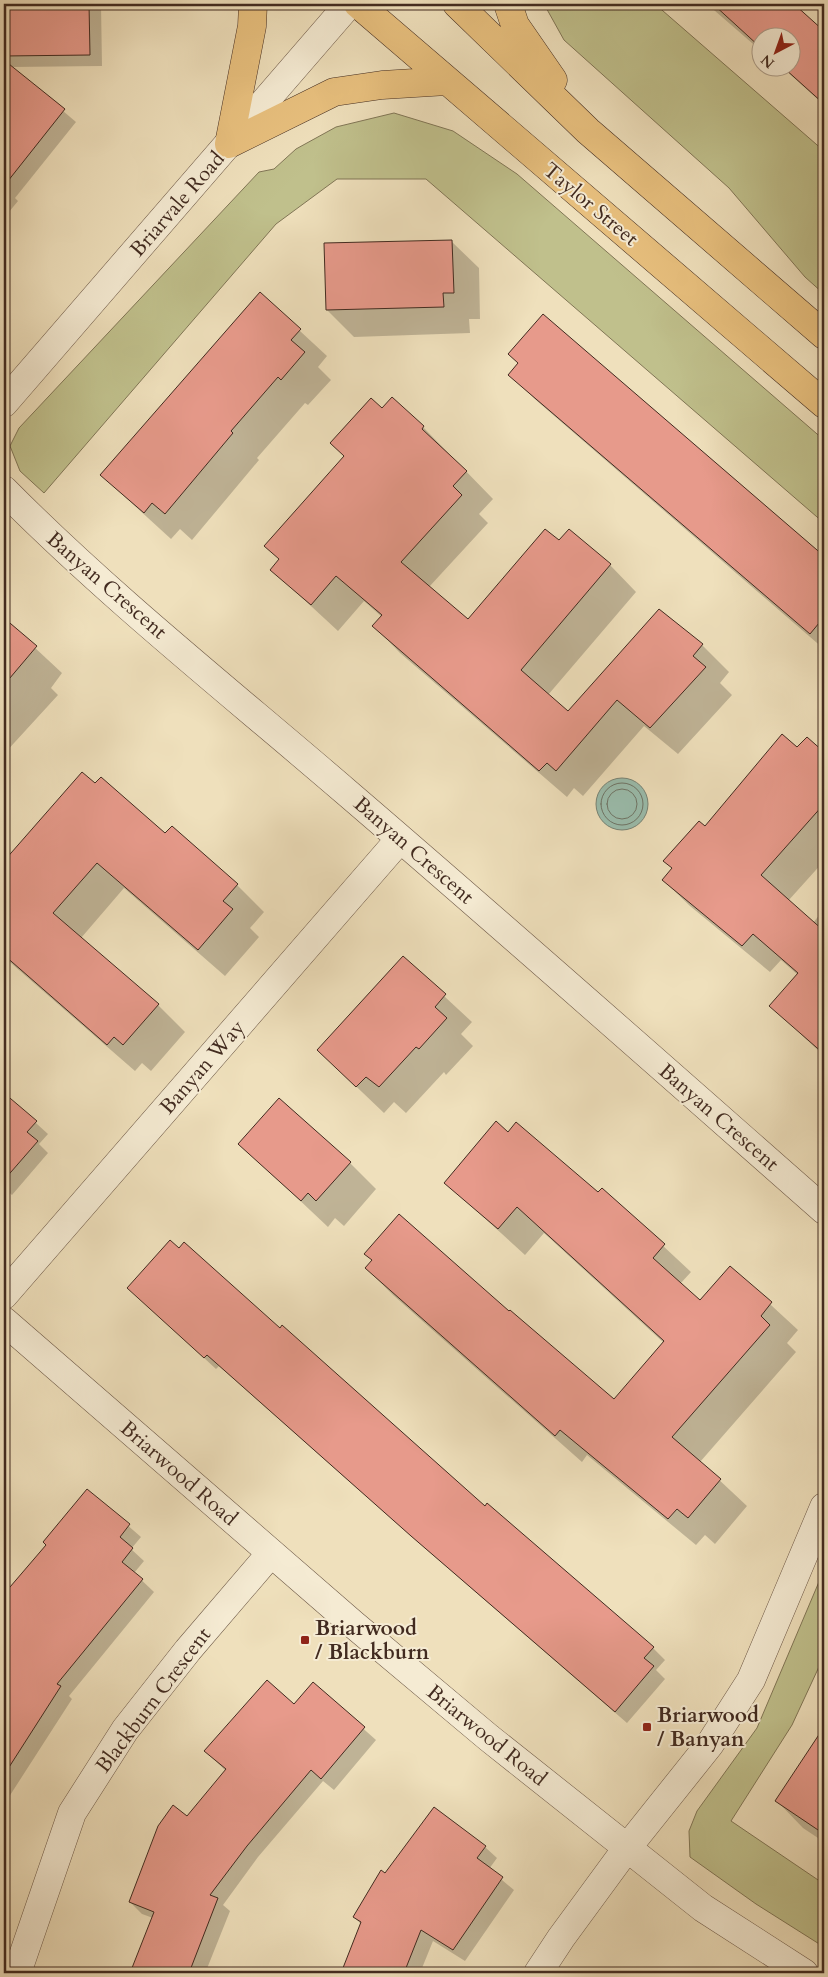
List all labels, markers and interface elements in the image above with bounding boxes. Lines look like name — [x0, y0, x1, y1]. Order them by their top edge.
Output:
north arrow — [750, 28, 800, 78]
text: N — [757, 50, 779, 73]
street label: Briarvale Road — [123, 145, 231, 263]
street label: Taylor Street — [537, 156, 645, 253]
street label: Banyan Crescent — [40, 525, 173, 646]
street label: Banyan Crescent — [347, 790, 480, 911]
street label: Banyan Way — [153, 1014, 252, 1121]
street label: Banyan Crescent — [652, 1057, 785, 1178]
street label: Briarwood Road — [114, 1414, 244, 1533]
place label: Briarwood / Blackburn — [315, 1614, 430, 1667]
street label: Blackburn Crescent — [89, 1621, 218, 1779]
marker: Briarwood / Blackburn — [299, 1634, 311, 1646]
street label: Briarwood Road — [420, 1678, 553, 1793]
place label: Briarwood / Banyan — [657, 1701, 759, 1754]
marker: Briarwood / Banyan — [641, 1721, 653, 1733]

